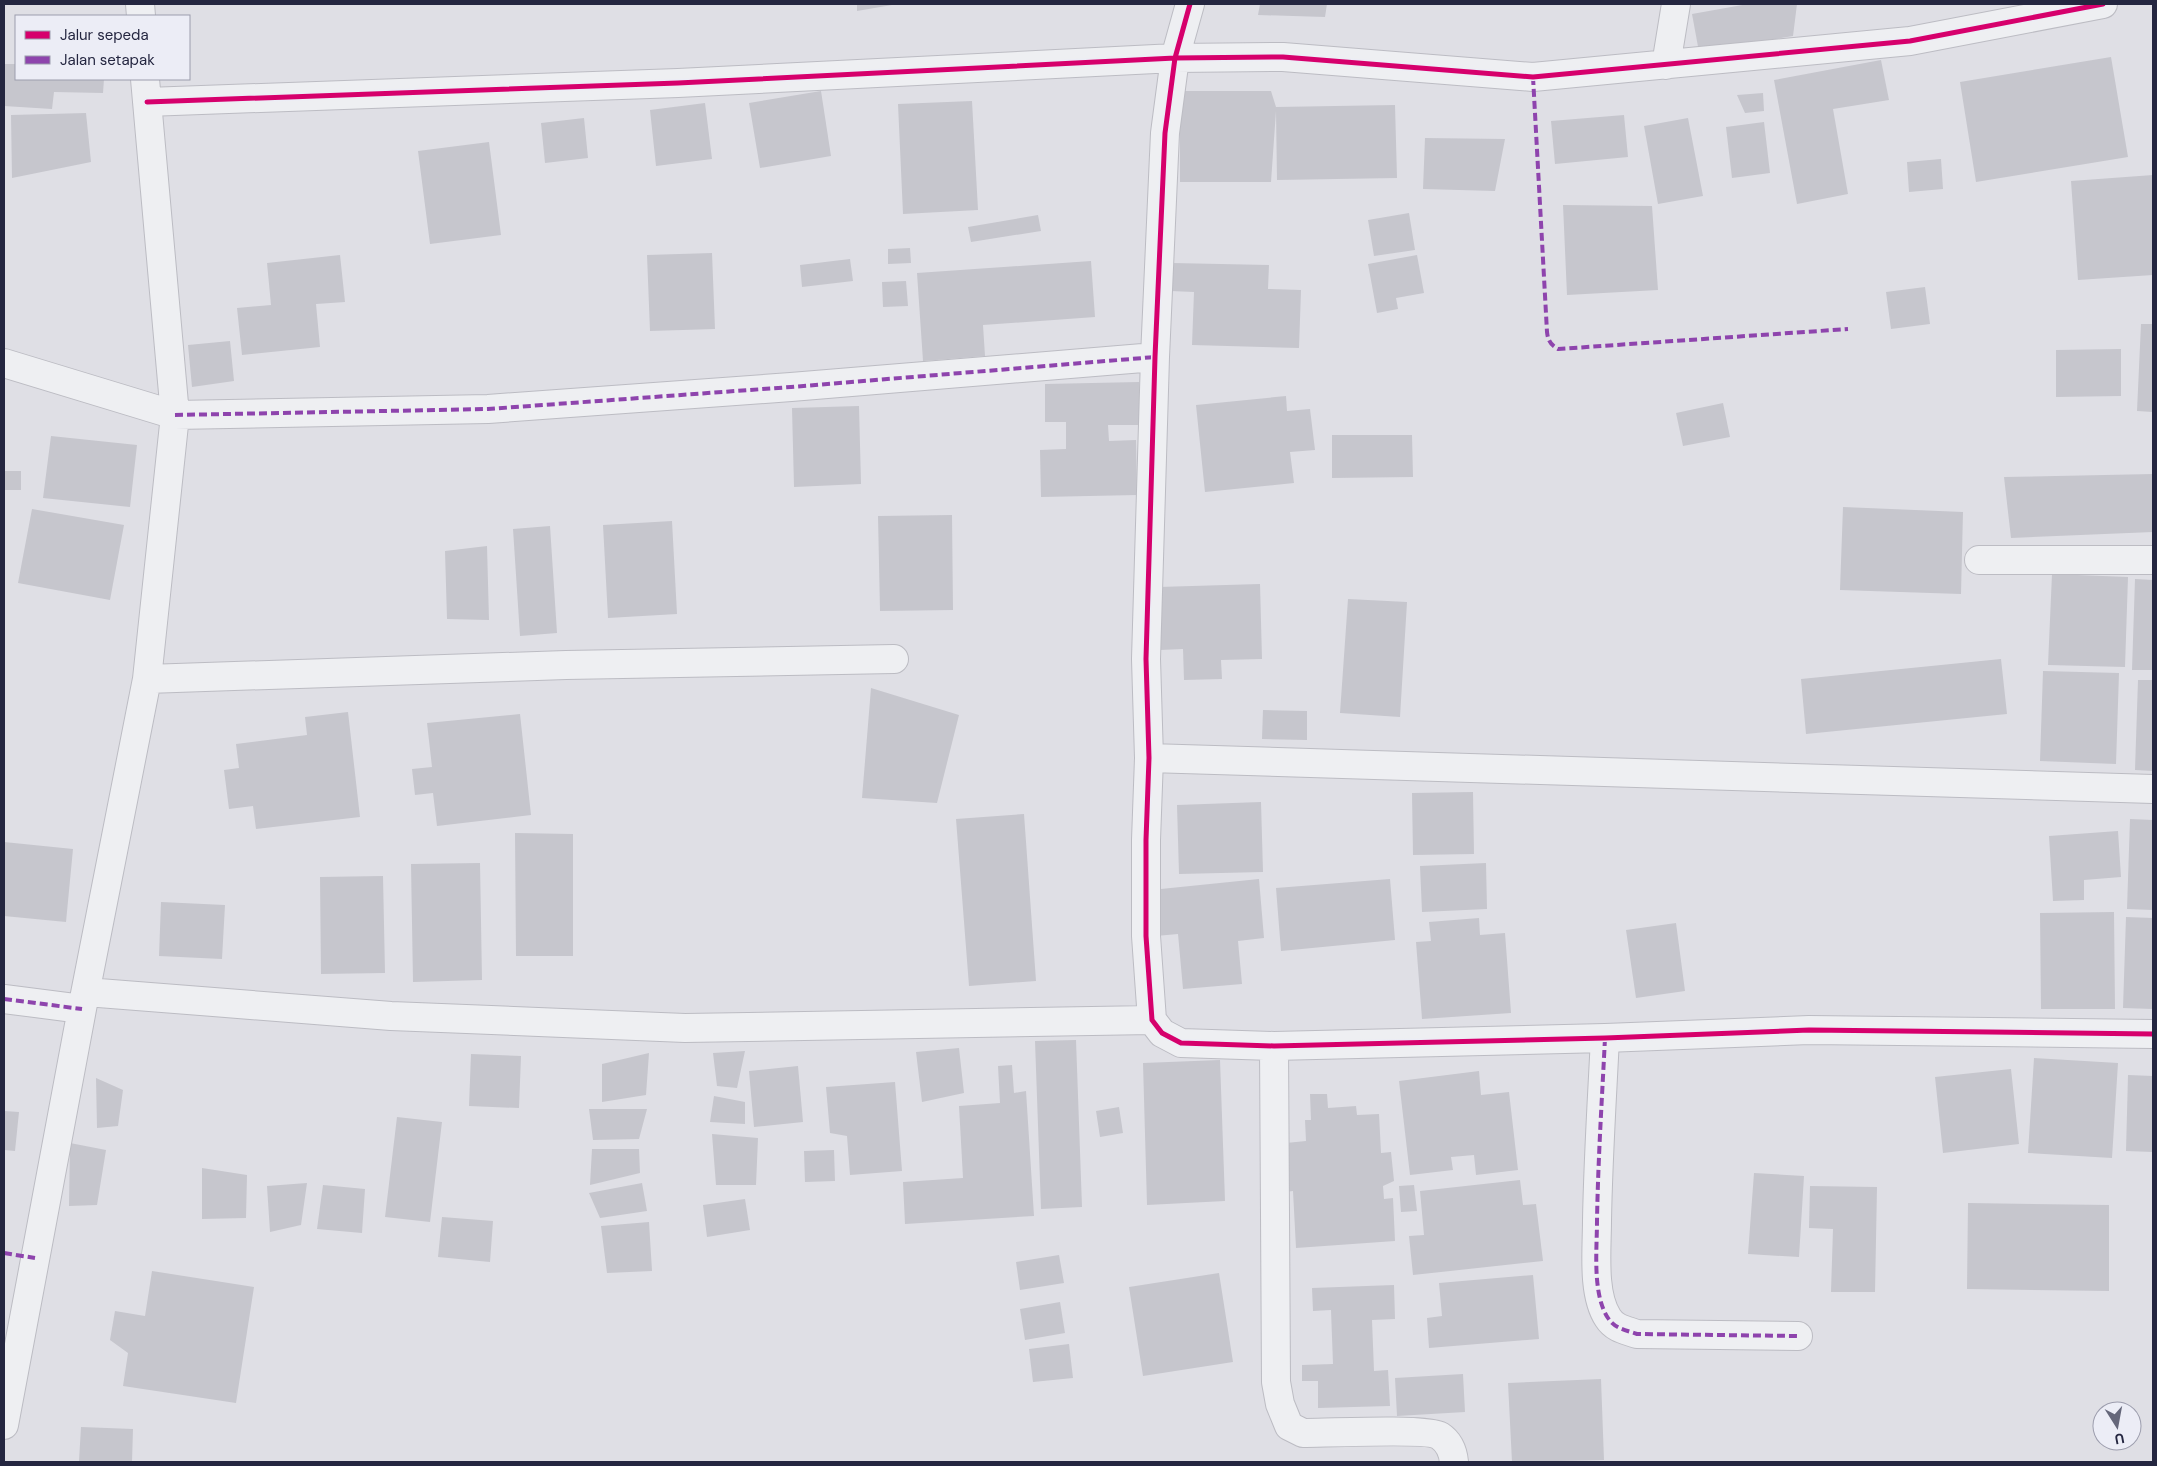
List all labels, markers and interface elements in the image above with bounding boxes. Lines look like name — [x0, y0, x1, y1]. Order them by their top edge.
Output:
legend — [15, 15, 190, 80]
text: Jalur sepeda — [60, 25, 149, 45]
text: Jalan setapak — [60, 50, 155, 70]
north arrow — [2092, 1401, 2142, 1451]
text: U — [2113, 1429, 2126, 1449]

